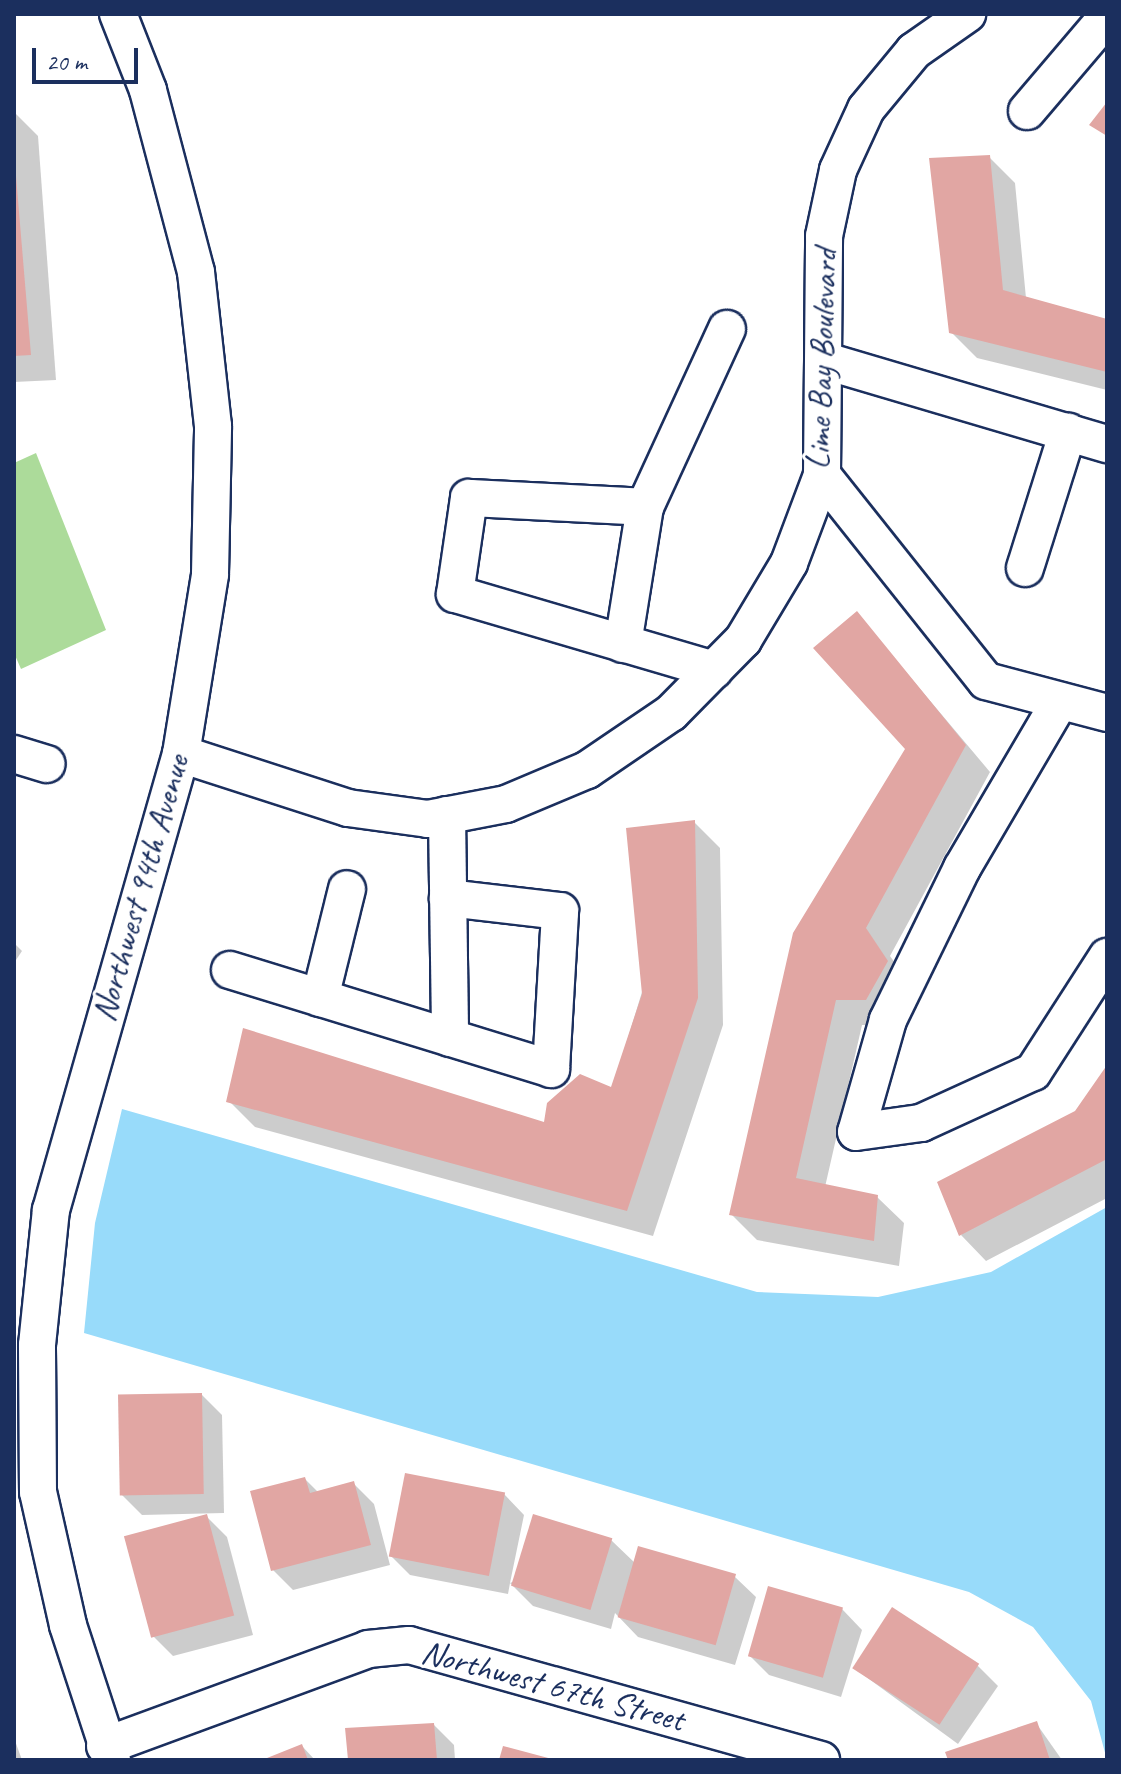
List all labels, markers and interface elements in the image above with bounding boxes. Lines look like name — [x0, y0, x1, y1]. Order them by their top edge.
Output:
scale bar — [36, 32, 142, 82]
text: 20 m — [46, 47, 87, 77]
street label: Lime Bay Boulevard — [797, 247, 845, 471]
street label: Northwest 94th Avenue — [83, 750, 197, 1026]
street label: Northwest 67th Street — [417, 1630, 689, 1740]

